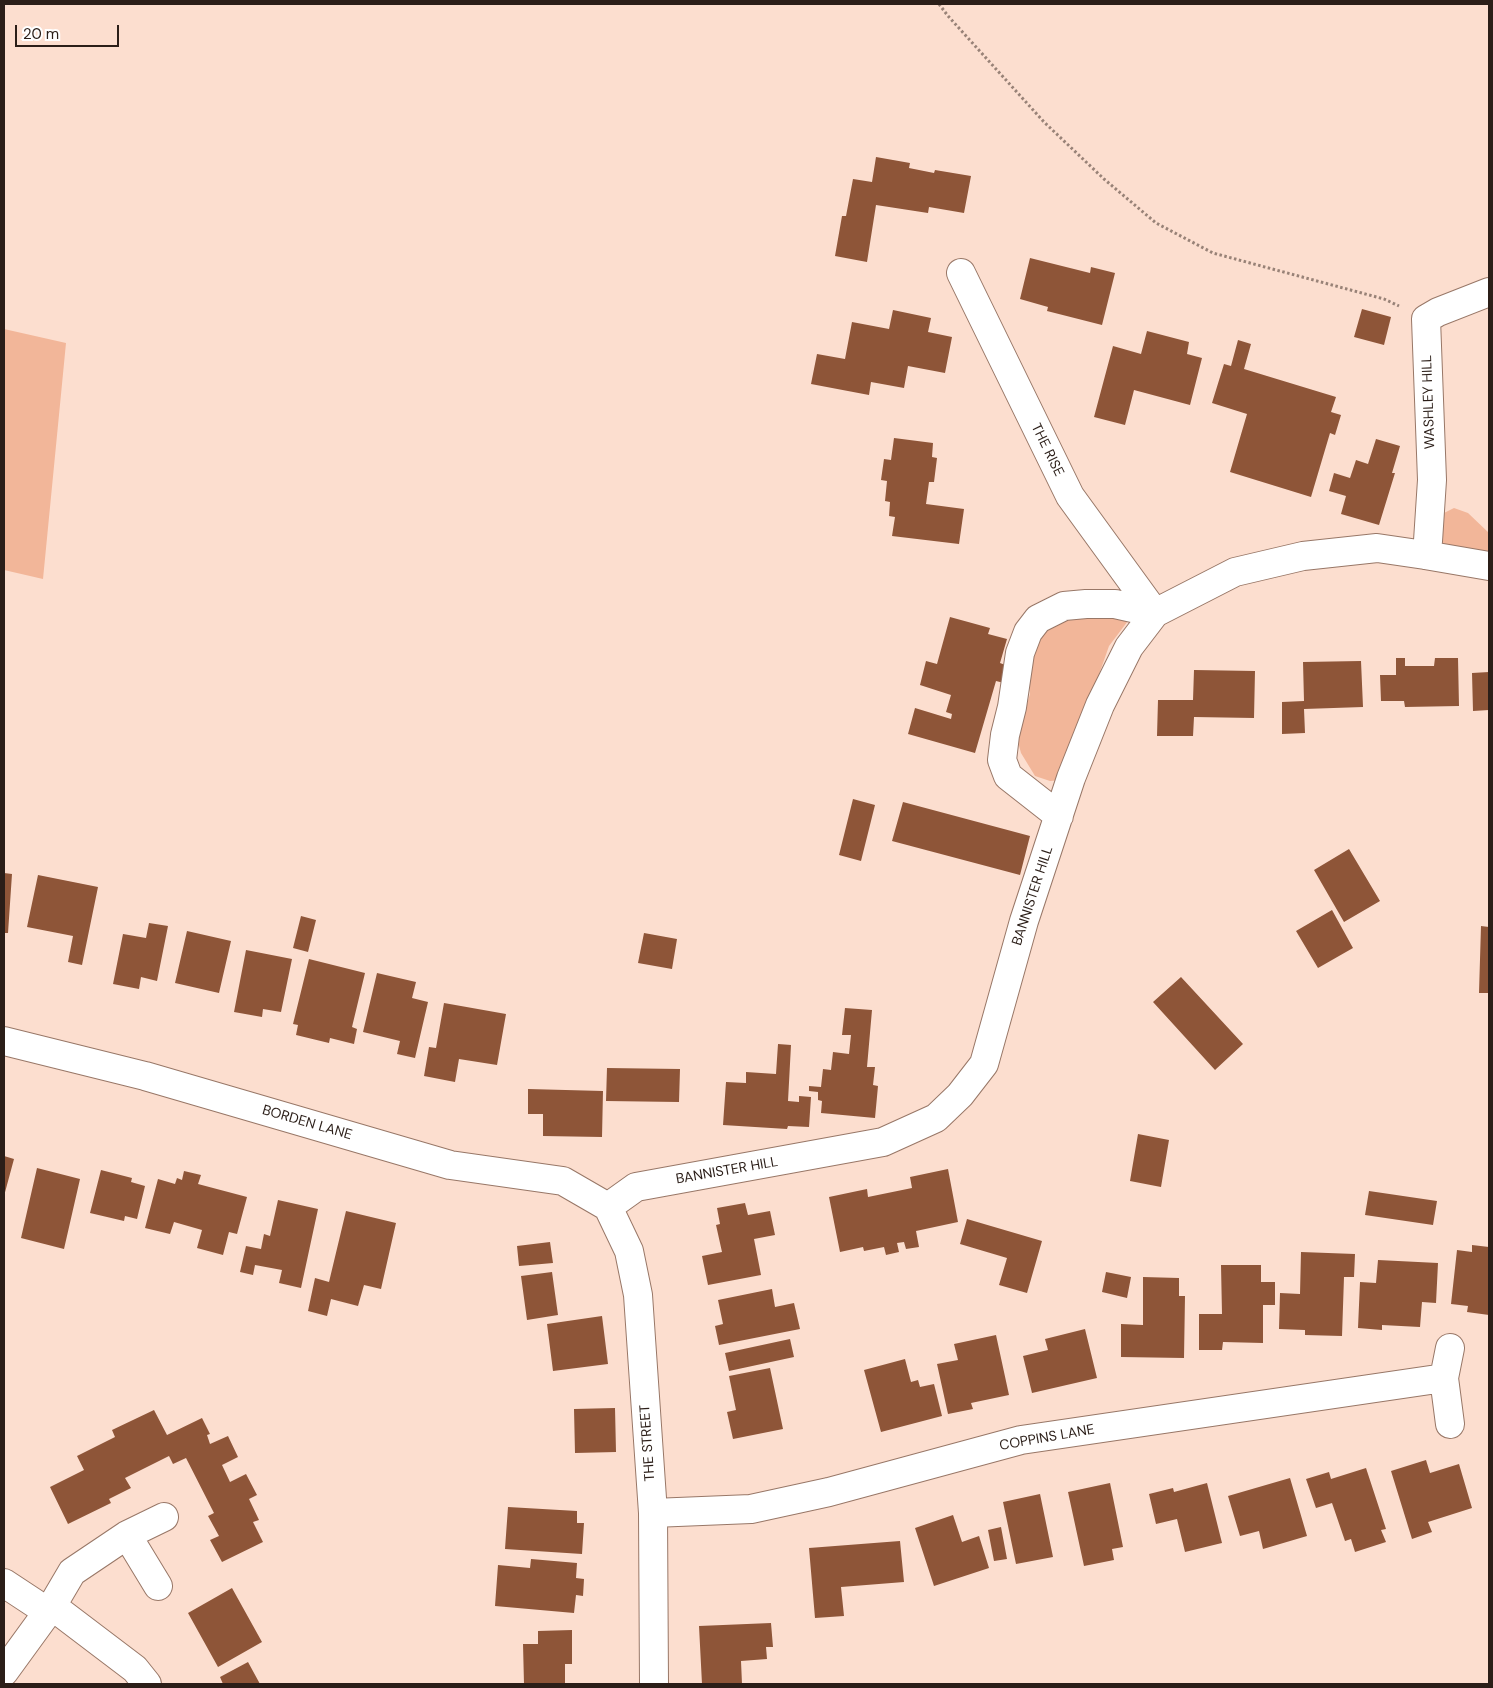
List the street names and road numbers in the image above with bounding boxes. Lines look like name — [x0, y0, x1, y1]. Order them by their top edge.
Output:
street label: WASHLEY HILL — [1419, 355, 1439, 449]
street label: THE RISE — [1027, 421, 1067, 479]
street label: BANNISTER HILL — [1009, 844, 1057, 948]
street label: BORDEN LANE — [260, 1102, 354, 1144]
street label: BANNISTER HILL — [675, 1154, 779, 1188]
street label: THE STREET — [637, 1404, 659, 1482]
street label: COPPINS LANE — [998, 1421, 1096, 1455]

